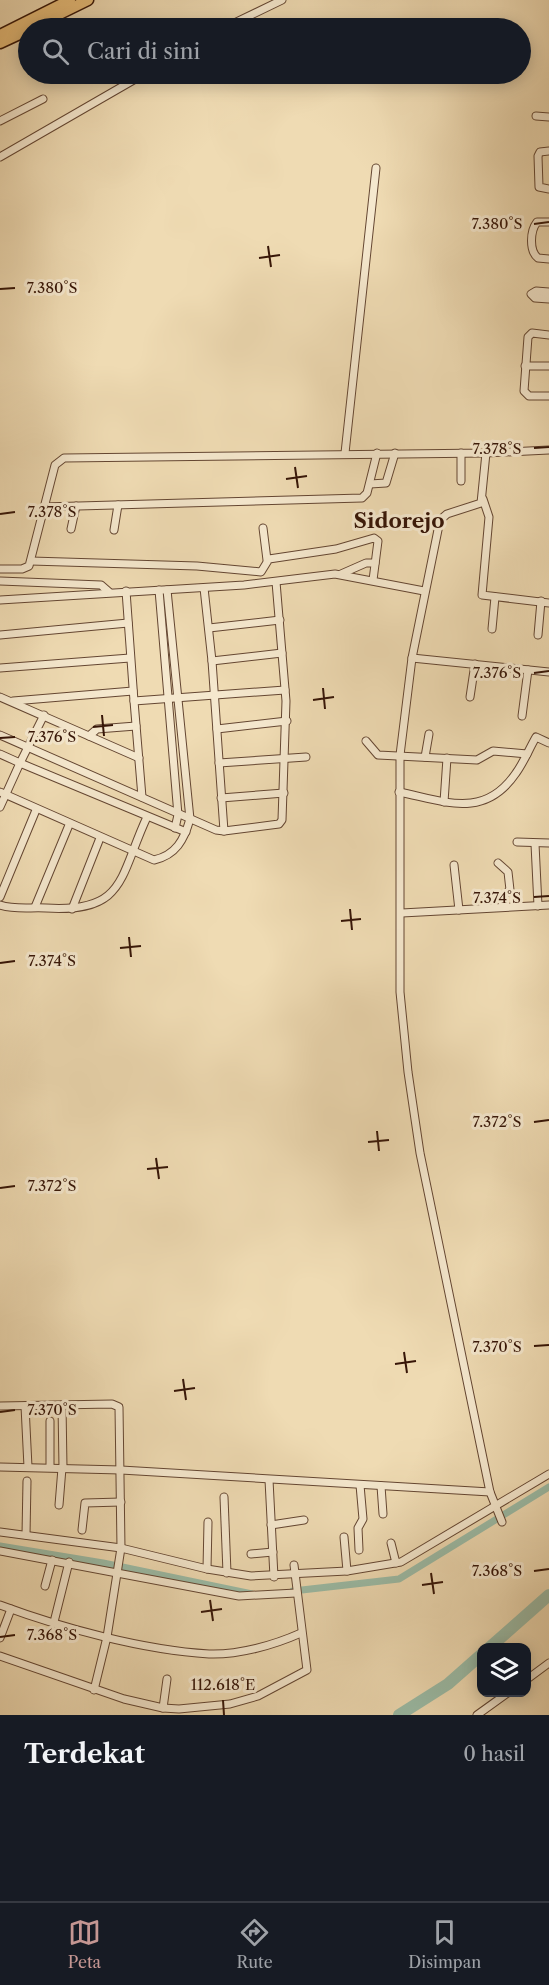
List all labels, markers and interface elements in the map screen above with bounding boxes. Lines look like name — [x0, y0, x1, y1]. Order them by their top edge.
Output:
search box — [18, 18, 531, 84]
icon: search — [39, 35, 72, 68]
text: Cari di sini — [87, 38, 200, 65]
text: 7.380°S — [471, 214, 523, 233]
text: 7.380°S — [26, 278, 78, 297]
text: 7.378°S — [472, 439, 522, 458]
text: 7.378°S — [27, 502, 77, 521]
district label: Sidorejo — [353, 508, 445, 533]
text: 7.376°S — [473, 663, 521, 682]
text: 7.376°S — [28, 727, 76, 746]
text: 7.374°S — [473, 888, 521, 907]
text: 7.374°S — [28, 951, 76, 970]
text: 7.372°S — [473, 1112, 521, 1131]
text: 7.372°S — [28, 1176, 76, 1195]
text: 7.370°S — [472, 1337, 522, 1356]
text: 7.370°S — [27, 1400, 77, 1419]
text: 7.368°S — [472, 1561, 522, 1580]
text: 7.368°S — [27, 1625, 77, 1644]
map controls — [477, 1643, 531, 1697]
button: layers — [477, 1643, 531, 1697]
text: 112.618°E — [191, 1675, 255, 1694]
text: Terdekat — [24, 1738, 145, 1770]
text: 0 hasil — [463, 1742, 525, 1766]
tab: Peta — [68, 1916, 101, 1972]
tab: Rute — [237, 1916, 273, 1972]
tab: Disimpan — [408, 1916, 481, 1972]

